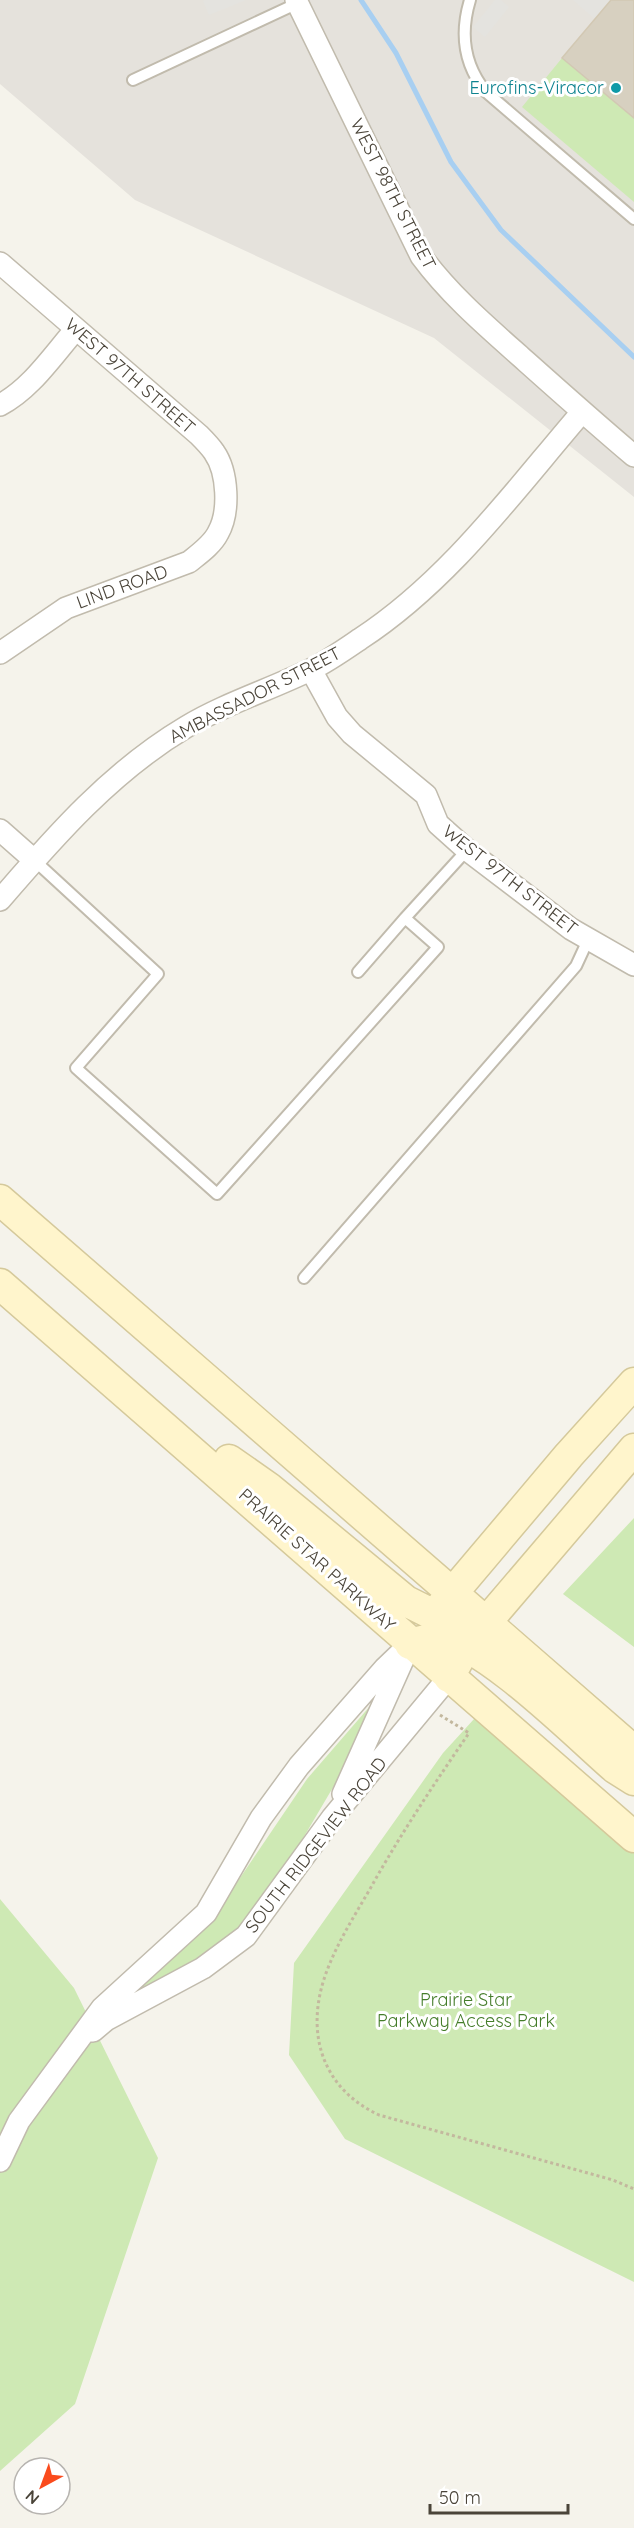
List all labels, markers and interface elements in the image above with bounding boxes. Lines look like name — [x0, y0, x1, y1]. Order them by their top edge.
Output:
place label: Eurofins-Viracor — [470, 76, 604, 99]
marker: Eurofins-Viracor — [609, 81, 623, 95]
street label: WEST 98TH STREET — [345, 114, 442, 273]
street label: WEST 97TH STREET — [60, 313, 200, 439]
street label: LIND ROAD — [73, 559, 171, 614]
street label: AMBASSADOR STREET — [165, 641, 345, 748]
street label: WEST 97TH STREET — [438, 820, 583, 940]
street label: PRAIRIE STAR PARKWAY — [234, 1483, 400, 1636]
street label: SOUTH RIDGEVIEW ROAD — [240, 1752, 391, 1937]
park label: Prairie Star Parkway Access Park — [377, 1988, 555, 2032]
north arrow — [12, 2456, 72, 2516]
scale bar — [430, 2477, 568, 2515]
text: N — [21, 2486, 43, 2509]
text: 50 m — [439, 2486, 481, 2509]

